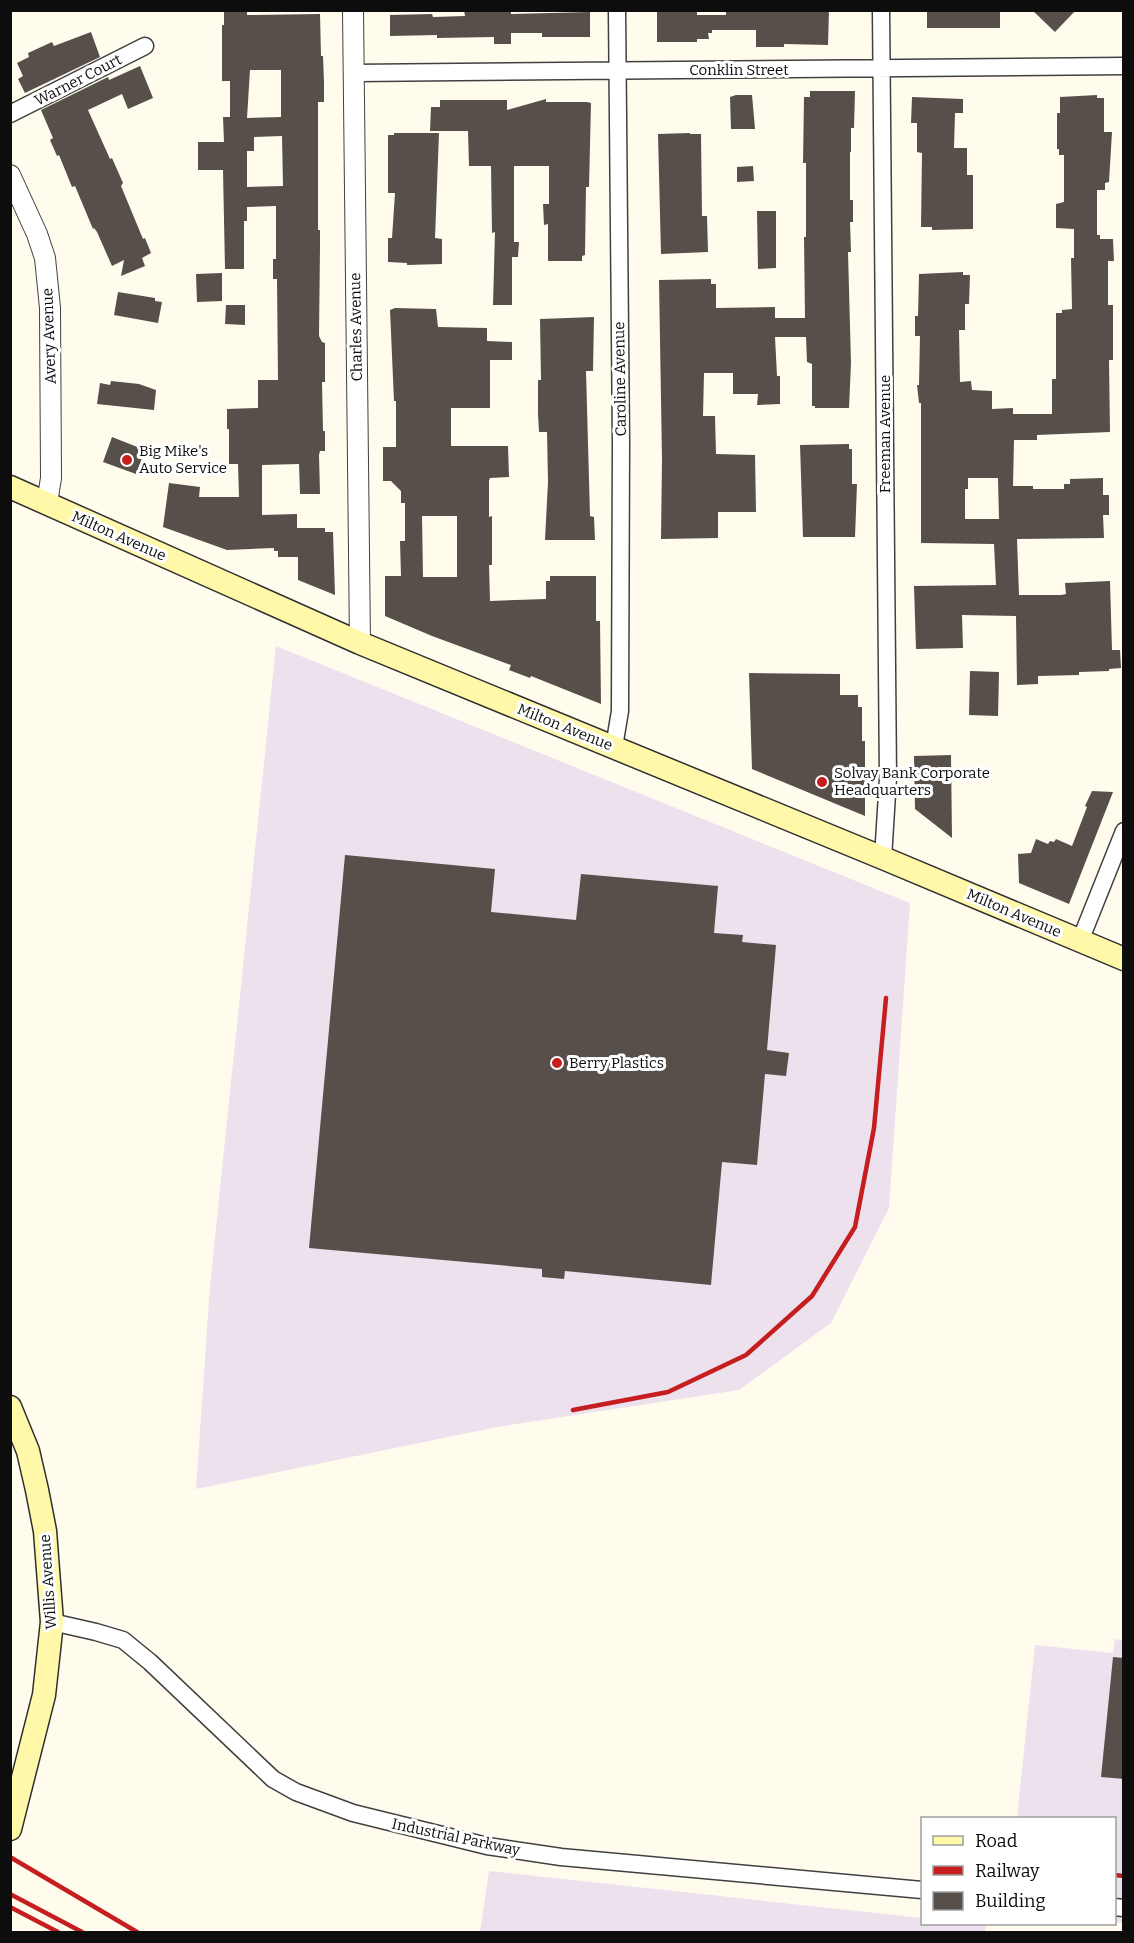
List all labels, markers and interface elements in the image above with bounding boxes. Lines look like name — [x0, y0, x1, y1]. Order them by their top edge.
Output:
street label: Warner Court — [31, 50, 125, 110]
street label: Conklin Street — [689, 61, 789, 79]
street label: Charles Avenue — [346, 273, 366, 381]
street label: Avery Avenue — [38, 288, 60, 384]
street label: Caroline Avenue — [610, 322, 630, 436]
street label: Freeman Avenue — [876, 375, 894, 493]
place label: Big Mike's Auto Service — [139, 442, 227, 477]
marker: Big Mike's Auto Service — [120, 453, 134, 467]
street label: Milton Avenue — [69, 507, 169, 565]
street label: Milton Avenue — [515, 700, 615, 754]
place label: Solvay Bank Corporate Headquarters — [834, 764, 990, 799]
marker: Solvay Bank Corporate Headquarters — [815, 775, 829, 789]
street label: Milton Avenue — [964, 885, 1064, 941]
place label: Berry Plastics — [569, 1054, 664, 1072]
marker: Berry Plastics — [550, 1056, 564, 1070]
street label: Willis Avenue — [36, 1534, 60, 1630]
street label: Industrial Parkway — [390, 1815, 522, 1859]
legend — [921, 1817, 1116, 1925]
text: Road — [975, 1830, 1018, 1852]
text: Railway — [975, 1860, 1040, 1882]
text: Building — [975, 1890, 1046, 1912]

